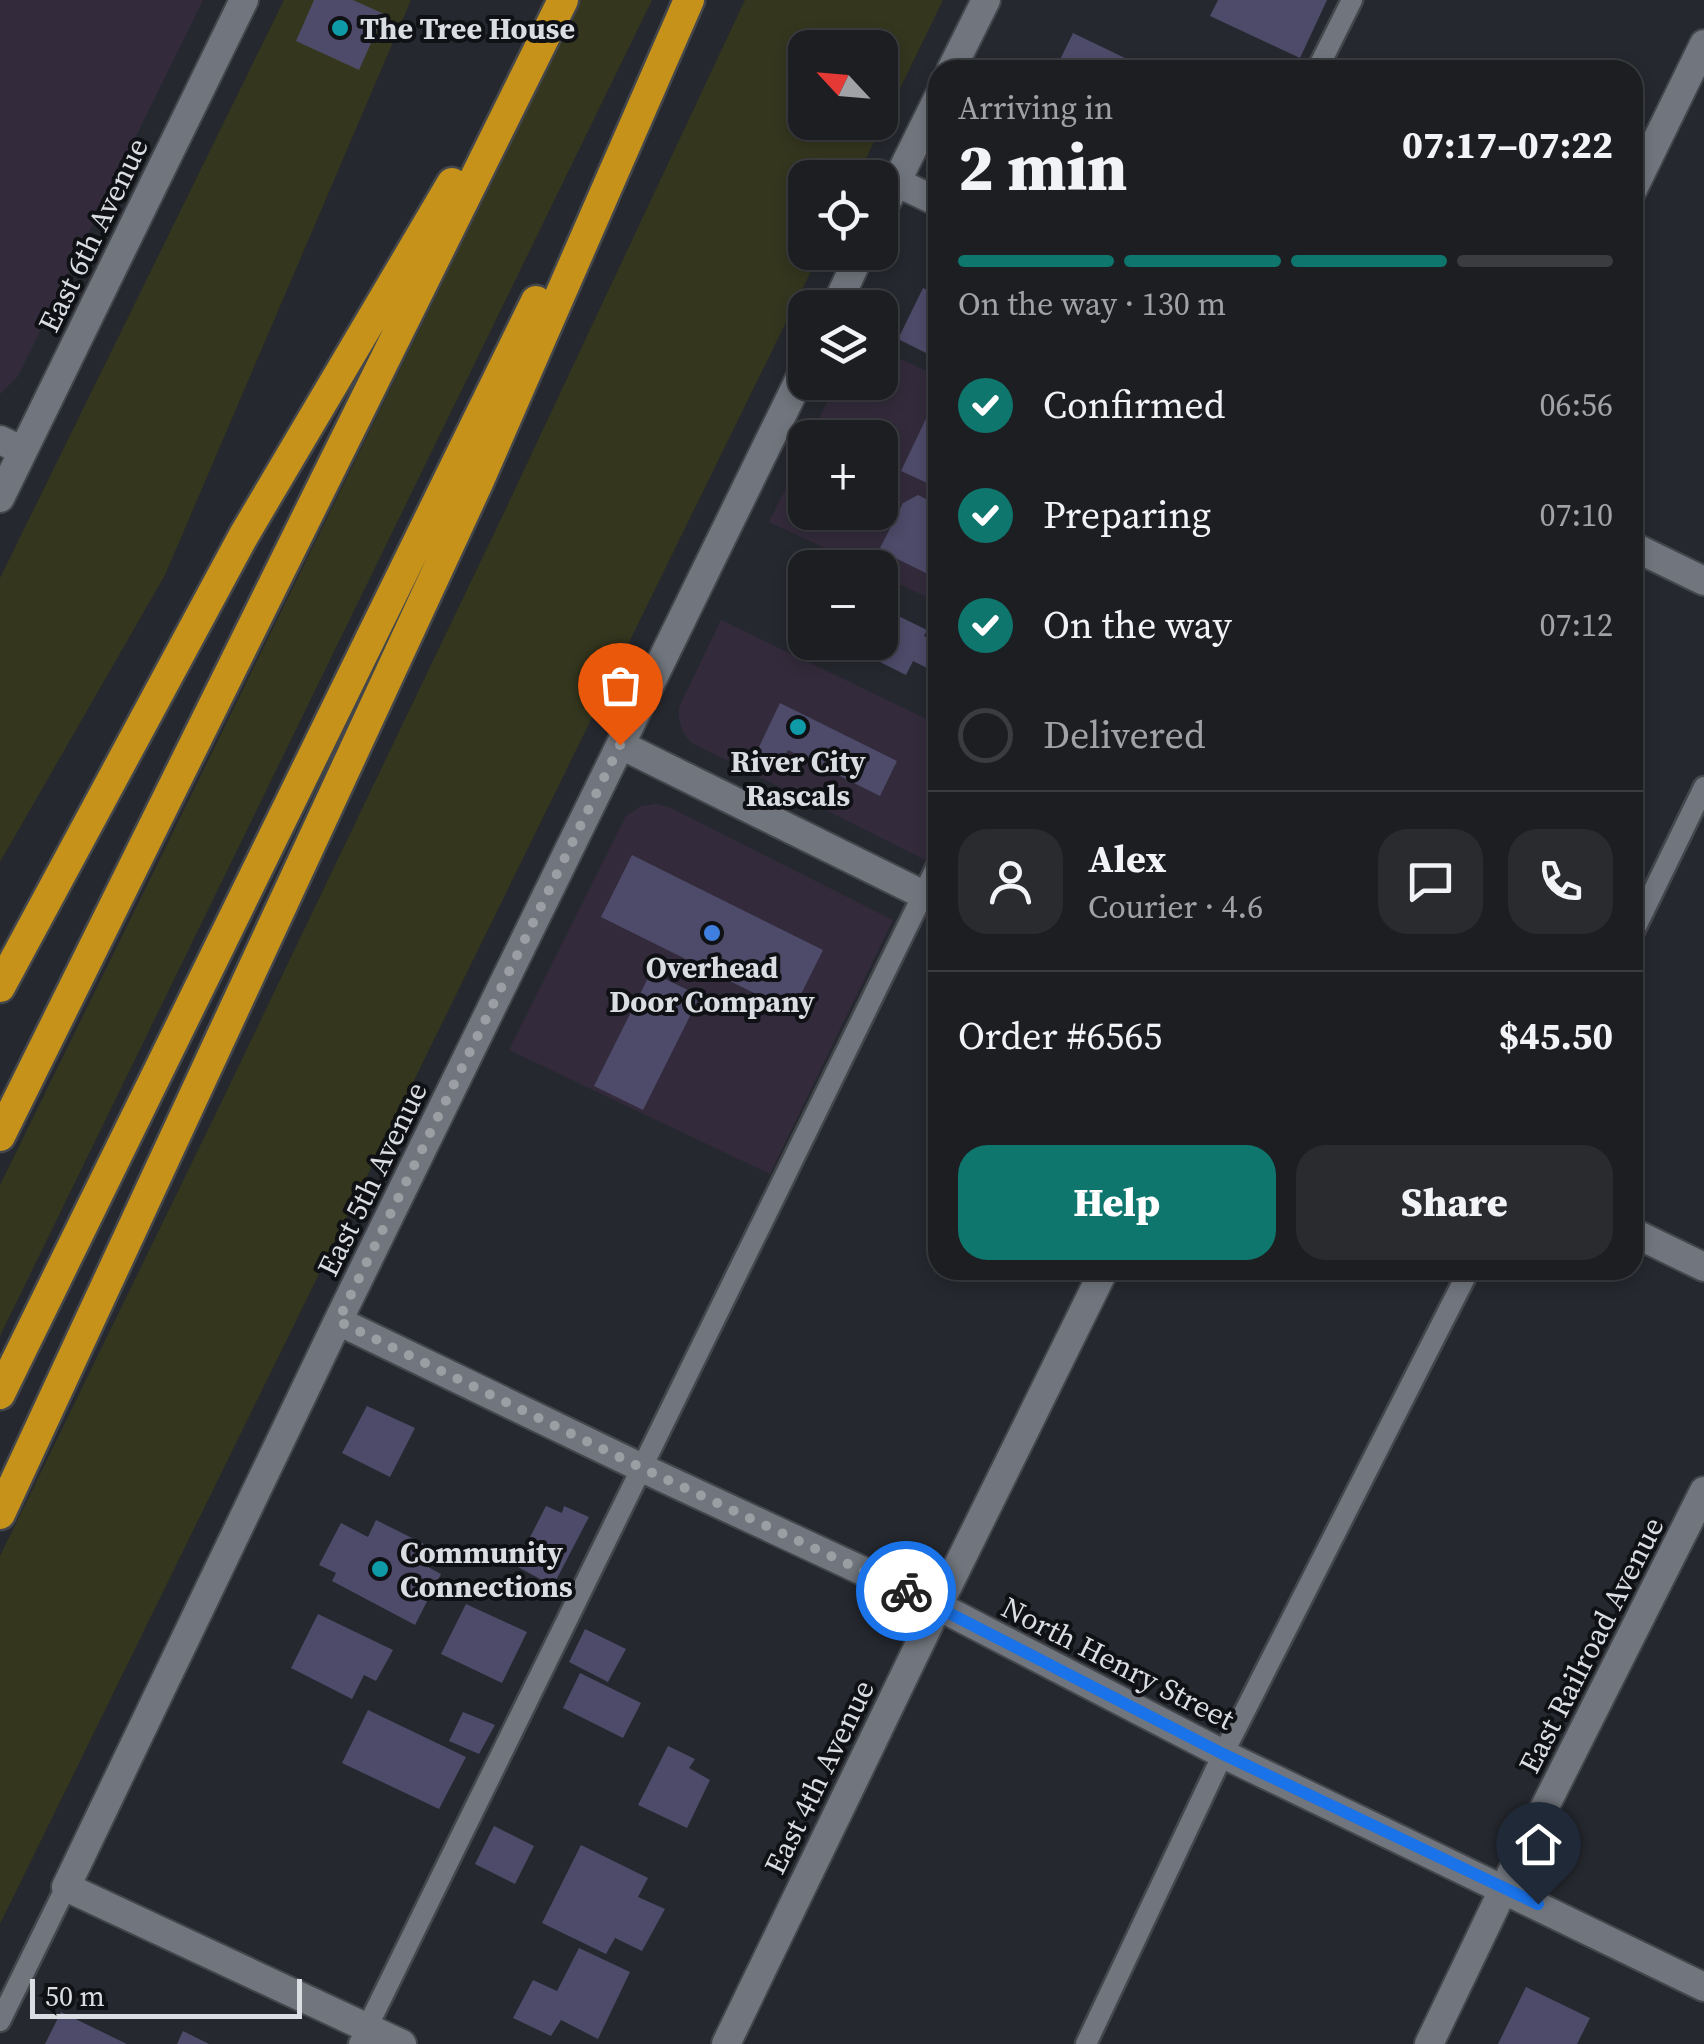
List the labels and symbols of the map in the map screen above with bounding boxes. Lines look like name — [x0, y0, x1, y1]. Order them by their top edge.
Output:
place label: The Tree House — [360, 8, 575, 49]
marker: The Tree House — [329, 17, 351, 39]
north arrow — [788, 30, 898, 140]
street label: East 6th Avenue — [28, 131, 158, 339]
pin — [578, 643, 663, 746]
marker: River City Rascals — [787, 716, 809, 738]
place label: River City Rascals — [730, 741, 866, 816]
marker: Overhead Door Company — [701, 922, 723, 944]
place label: Overhead Door Company — [609, 947, 815, 1022]
street label: East 5th Avenue — [307, 1075, 437, 1283]
street label: East Railroad Avenue — [1509, 1510, 1673, 1780]
place label: Community Connections — [400, 1532, 573, 1607]
courier — [856, 1541, 956, 1641]
marker: Community Connections — [369, 1558, 391, 1580]
street label: North Henry Street — [995, 1587, 1241, 1739]
street label: East 4th Avenue — [754, 1673, 884, 1881]
pin — [1496, 1802, 1581, 1905]
scale bar — [30, 1974, 302, 2018]

